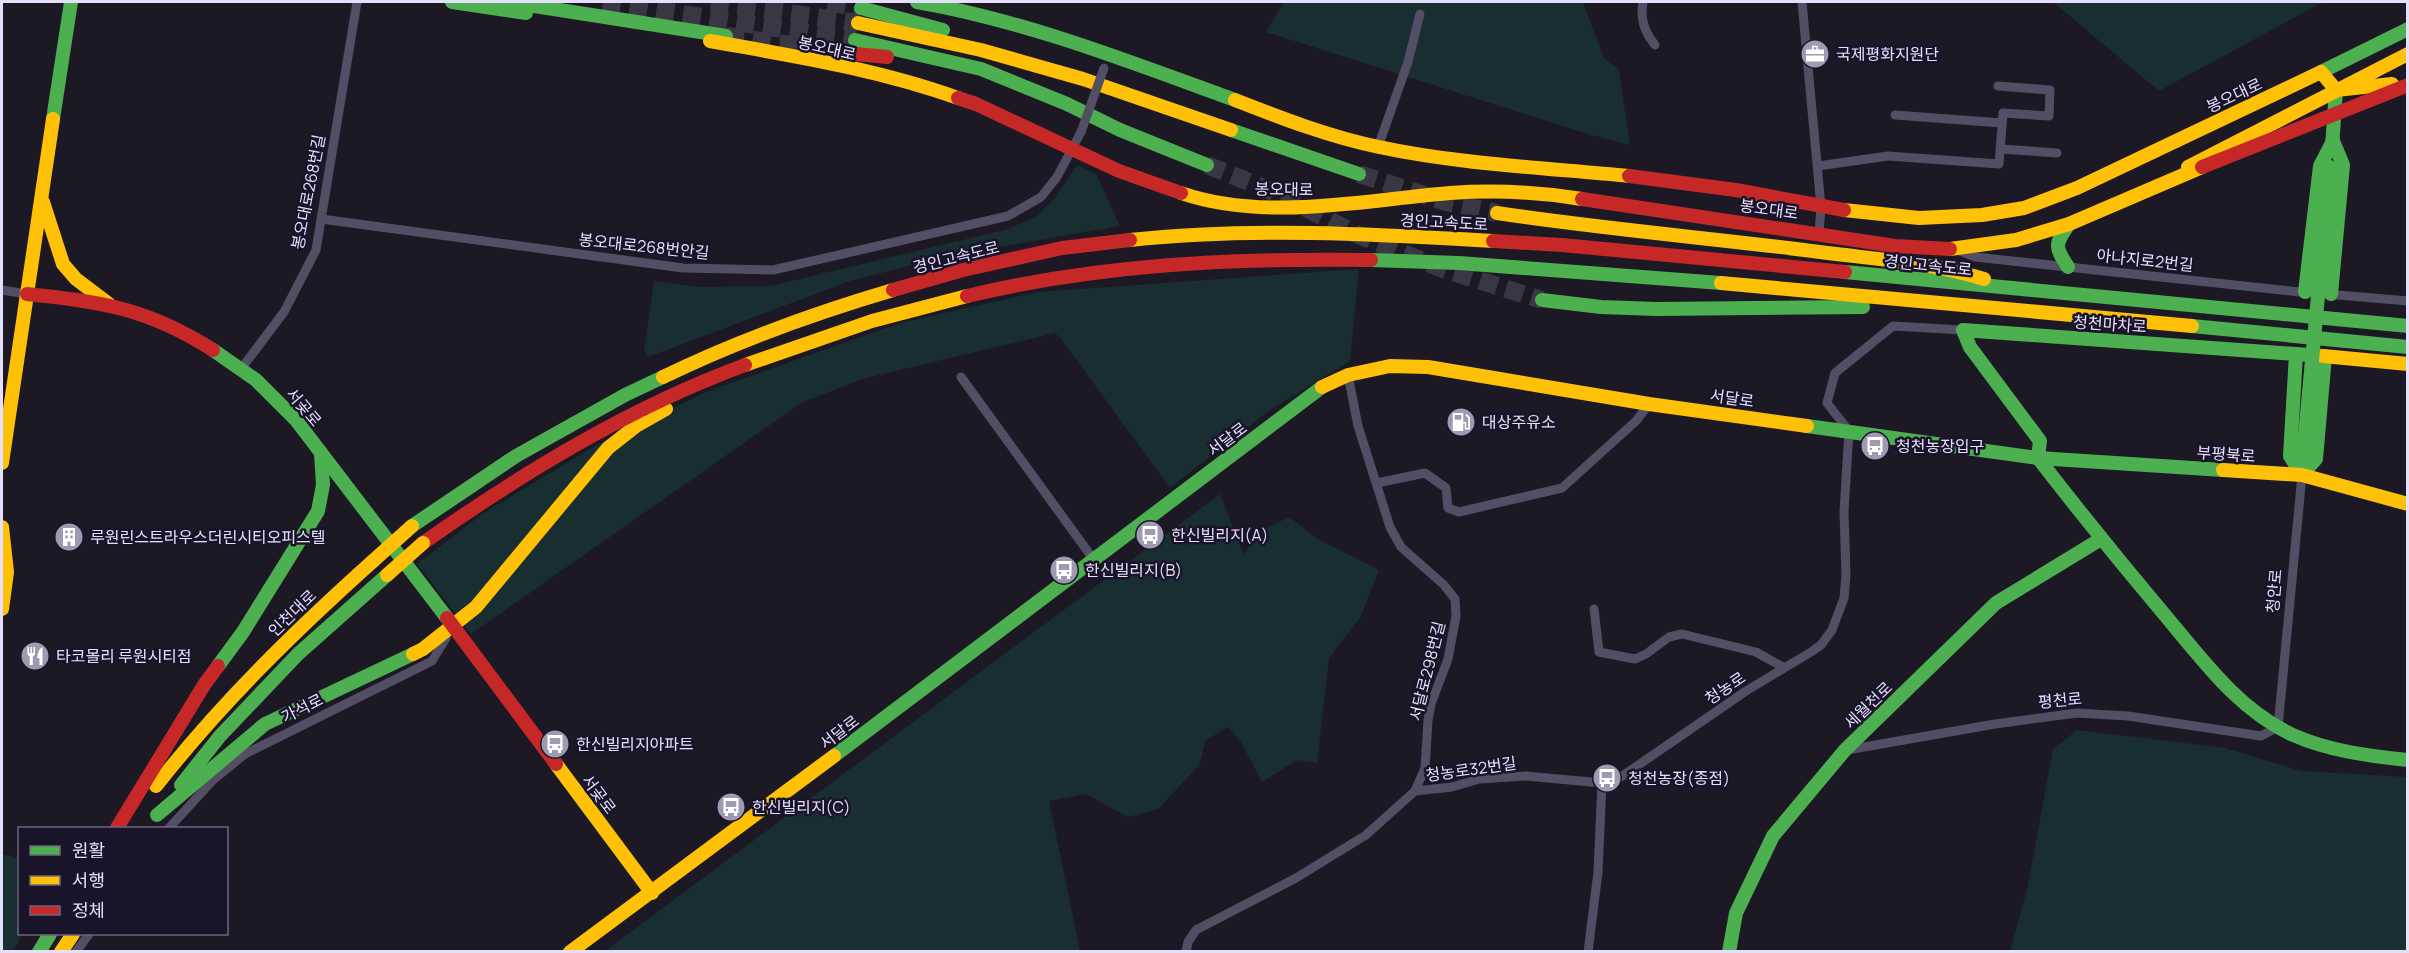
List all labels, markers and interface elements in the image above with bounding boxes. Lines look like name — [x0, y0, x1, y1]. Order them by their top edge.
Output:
street label: 봉오대로 — [796, 31, 858, 65]
office icon: 국제평화지원단 — [1799, 38, 1831, 70]
place label: 국제평화지원단 — [1836, 43, 1939, 65]
street label: 봉오대로 — [2203, 72, 2266, 117]
street label: 봉오대로268번길 — [286, 133, 330, 251]
street label: 봉오대로 — [1254, 177, 1314, 201]
street label: 봉오대로 — [1738, 194, 1800, 224]
street label: 경인고속도로 — [1399, 209, 1489, 235]
street label: 봉오대로268번안길 — [578, 228, 710, 264]
street label: 경인고속도로 — [910, 236, 1002, 278]
street label: 아나지로2번길 — [2095, 244, 2195, 276]
street label: 경인고속도로 — [1883, 249, 1973, 281]
street label: 청천마차로 — [2073, 310, 2148, 338]
street label: 서곶로 — [281, 383, 327, 431]
street label: 서달로 — [1709, 384, 1756, 412]
fuel station icon: 대상주유소 — [1445, 406, 1477, 438]
place label: 대상주유소 — [1482, 411, 1556, 433]
street label: 서달로 — [1203, 417, 1251, 461]
bus stop icon: 청천농장입구 — [1859, 430, 1891, 462]
place label: 청천농장입구 — [1896, 435, 1984, 457]
street label: 부평북로 — [2196, 441, 2256, 467]
bus stop icon: 한신빌리지(A) — [1134, 519, 1166, 551]
building icon: 루원린스트라우스더린시티오피스텔 — [53, 521, 85, 553]
place label: 한신빌리지(A) — [1171, 524, 1268, 546]
place label: 루원린스트라우스더린시티오피스텔 — [90, 526, 326, 548]
bus stop icon: 한신빌리지(B) — [1048, 554, 1080, 586]
place label: 한신빌리지(B) — [1085, 559, 1182, 581]
street label: 청안로 — [2261, 568, 2287, 614]
street label: 인천대로 — [263, 584, 321, 641]
street label: 서달로298번길 — [1404, 619, 1450, 723]
restaurant icon: 타코몰리 루원시티점 — [19, 640, 51, 672]
place label: 타코몰리 루원시티점 — [56, 645, 192, 667]
street label: 청농로 — [1701, 666, 1750, 709]
street label: 세월천로 — [1839, 676, 1897, 733]
street label: 평천로 — [2037, 687, 2083, 713]
street label: 가석로 — [277, 688, 327, 728]
street label: 서달로 — [815, 710, 863, 754]
bus stop icon: 한신빌리지아파트 — [539, 728, 571, 760]
place label: 한신빌리지아파트 — [576, 733, 694, 755]
street label: 청농로32번길 — [1424, 752, 1518, 786]
bus stop icon: 청천농장(종점) — [1591, 762, 1623, 794]
place label: 청천농장(종점) — [1628, 767, 1730, 789]
street label: 서곶로 — [577, 770, 621, 818]
bus stop icon: 한신빌리지(C) — [715, 791, 747, 823]
place label: 한신빌리지(C) — [752, 796, 851, 818]
legend — [18, 827, 228, 935]
text: 원활 — [72, 838, 105, 862]
text: 서행 — [72, 868, 105, 892]
text: 정체 — [72, 898, 105, 922]

